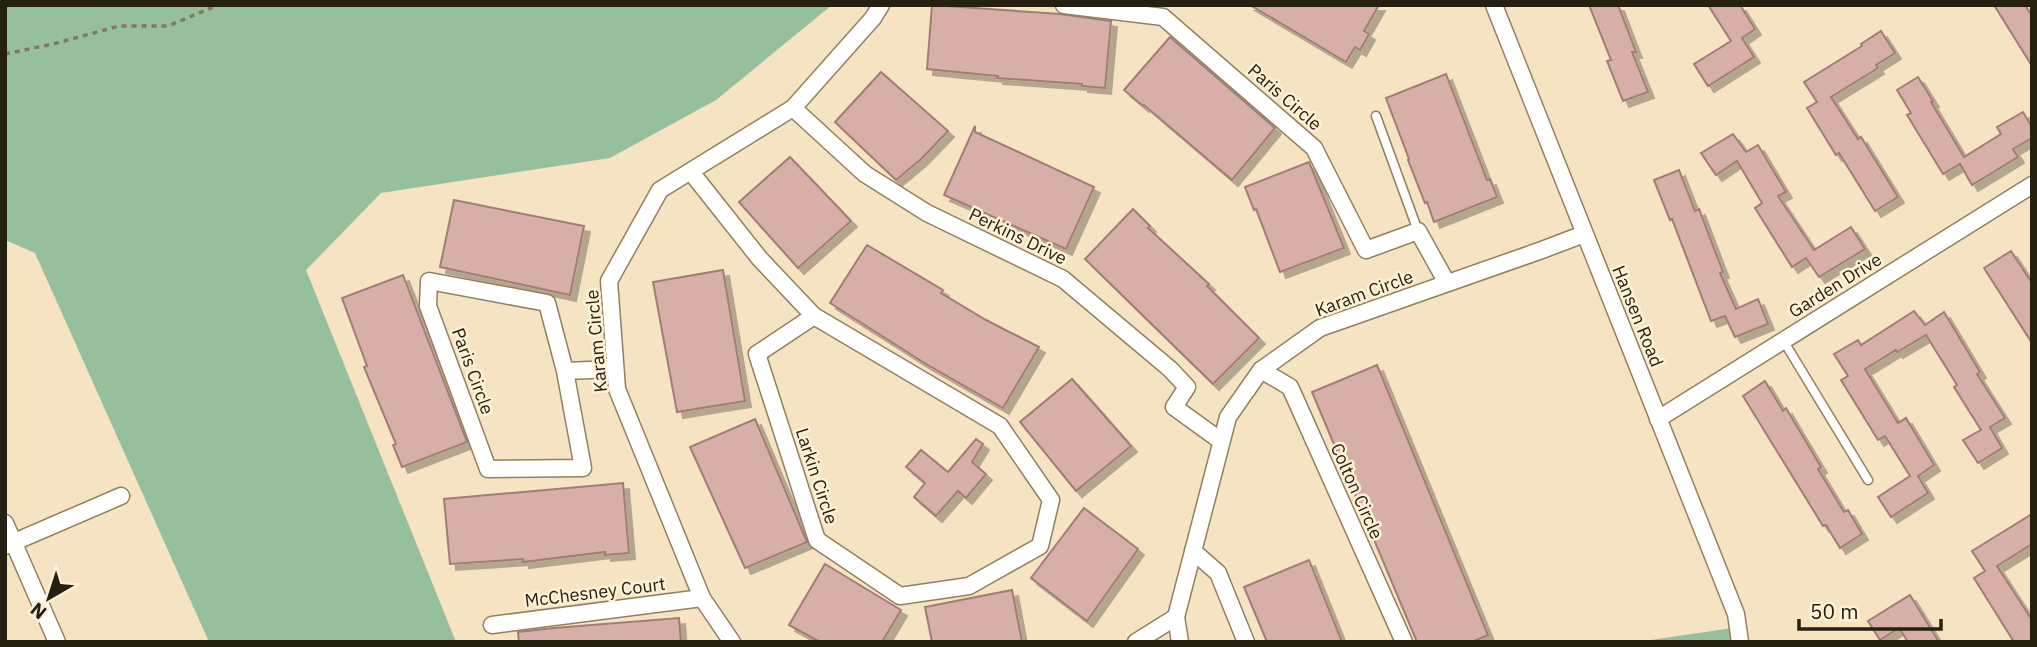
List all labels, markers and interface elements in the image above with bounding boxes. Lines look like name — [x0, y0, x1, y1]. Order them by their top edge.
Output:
street label: Paris Circle — [1243, 59, 1327, 135]
street label: Perkins Drive — [965, 202, 1071, 270]
street label: Garden Drive — [1784, 247, 1886, 323]
street label: Hansen Road — [1607, 262, 1669, 370]
street label: Karam Circle — [1312, 265, 1416, 321]
street label: Karam Circle — [580, 289, 612, 393]
street label: Paris Circle — [447, 325, 499, 418]
street label: Larkin Circle — [791, 425, 843, 527]
street label: Colton Circle — [1326, 439, 1388, 543]
north arrow — [14, 563, 84, 633]
street label: McChesney Court — [523, 572, 667, 612]
scale bar — [1799, 588, 1941, 632]
text: 50 m — [1810, 597, 1859, 625]
text: N — [25, 598, 51, 625]

